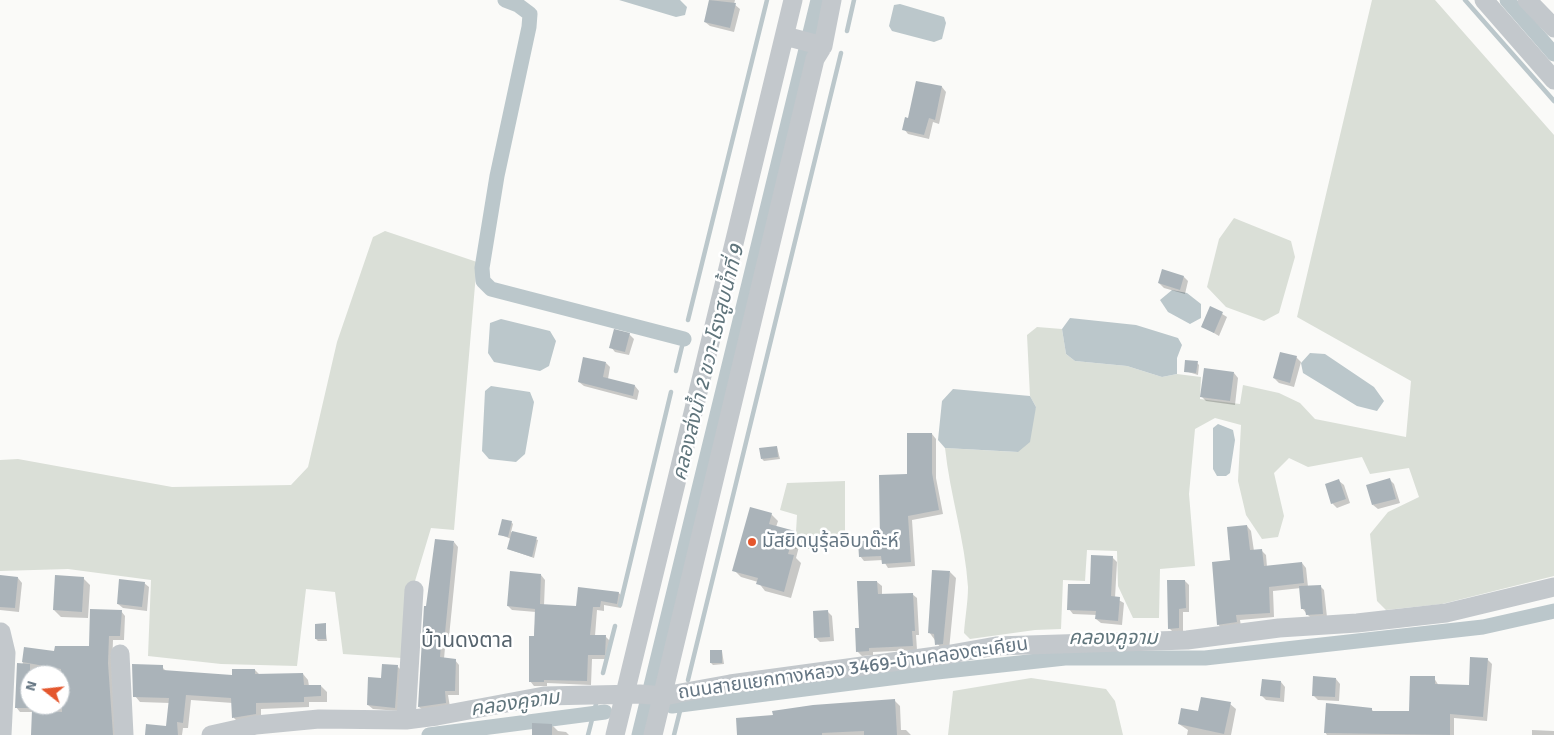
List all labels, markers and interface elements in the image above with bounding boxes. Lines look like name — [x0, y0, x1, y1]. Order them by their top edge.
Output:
water label: คลองส่งน้ำ 2 ขวา-โรงสูบน้ำที่ 9 — [668, 243, 750, 483]
place label: มัสยิดนูรุ้ลอิบาด๊ะห์ — [762, 531, 899, 553]
marker: มัสยิดนูรุ้ลอิบาด๊ะห์ — [746, 536, 758, 548]
water label: คลองคูจาม — [1068, 627, 1158, 651]
district label: บ้านดงตาล — [421, 628, 513, 654]
street label: ถนนสายแยกทางหลวง 3469-บ้านคลองตะเคียน — [676, 633, 1030, 705]
north arrow — [20, 665, 70, 715]
text: N — [22, 679, 41, 693]
water label: คลองคูจาม — [469, 686, 561, 722]

